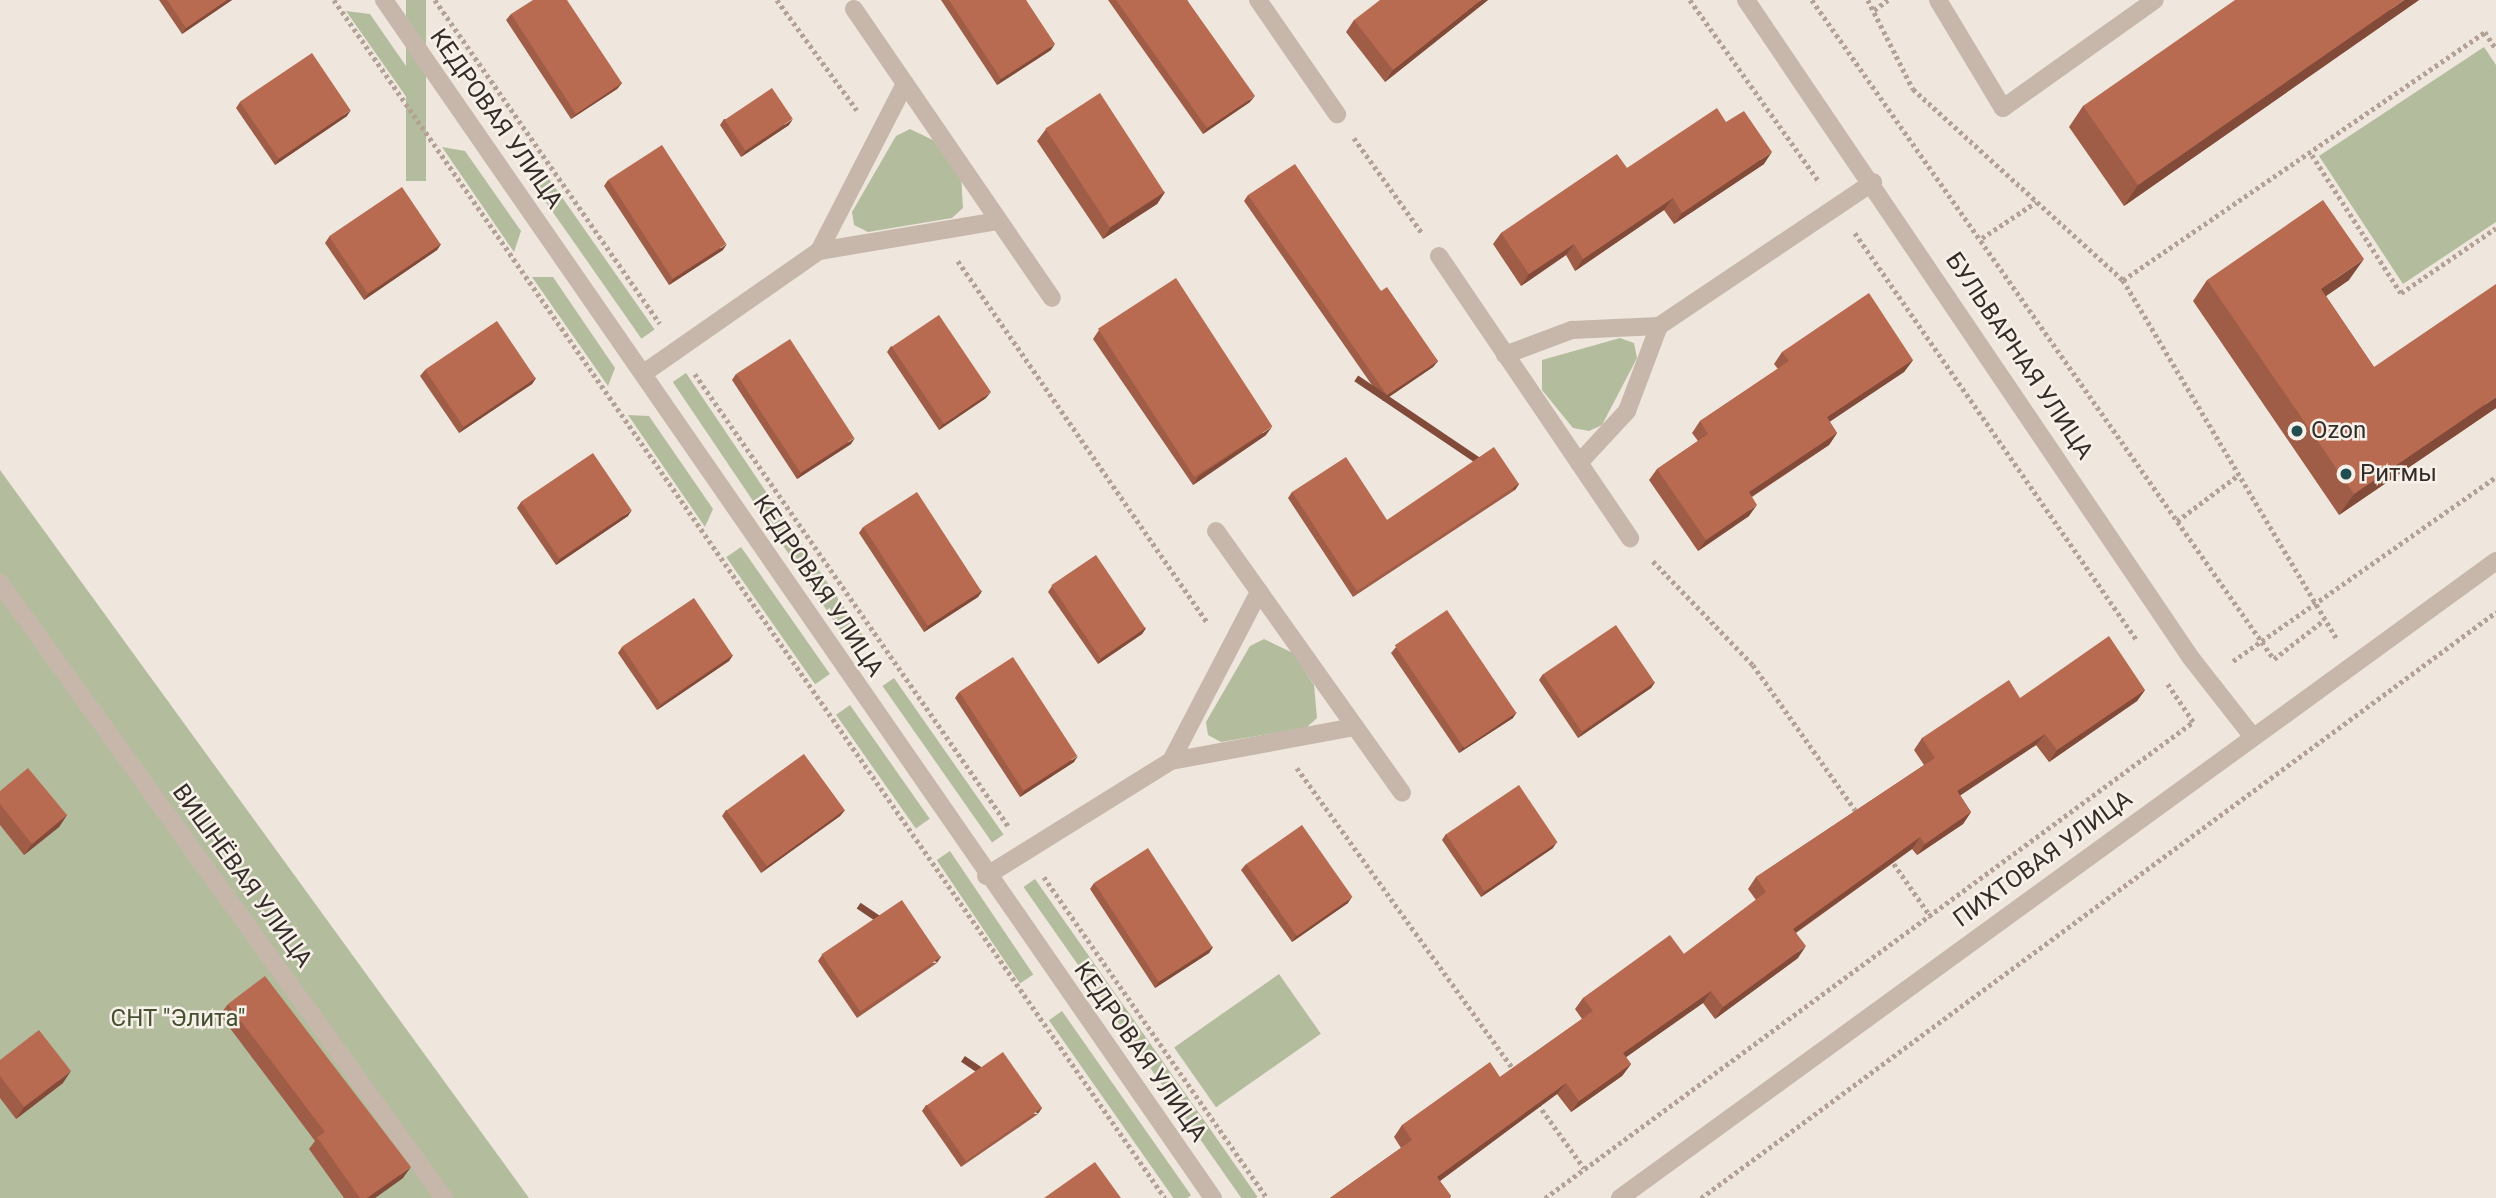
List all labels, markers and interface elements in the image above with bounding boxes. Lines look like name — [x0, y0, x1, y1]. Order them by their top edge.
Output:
street label: КЕДРОВАЯ УЛИЦА — [423, 24, 569, 214]
street label: БУЛЬВАРНАЯ УЛИЦА — [1939, 247, 2099, 465]
place label: Ozon — [2311, 417, 2366, 445]
marker: Ozon — [2289, 423, 2305, 439]
place label: Ритмы — [2360, 460, 2437, 488]
marker: Ритмы — [2338, 466, 2354, 482]
street label: КЕДРОВАЯ УЛИЦА — [747, 490, 889, 682]
street label: ВИШНЁВАЯ УЛИЦА — [166, 779, 318, 973]
street label: ПИХТОВАЯ УЛИЦА — [1948, 785, 2138, 933]
street label: КЕДРОВАЯ УЛИЦА — [1067, 957, 1213, 1147]
park label: СНТ "Элита" — [110, 1005, 246, 1033]

